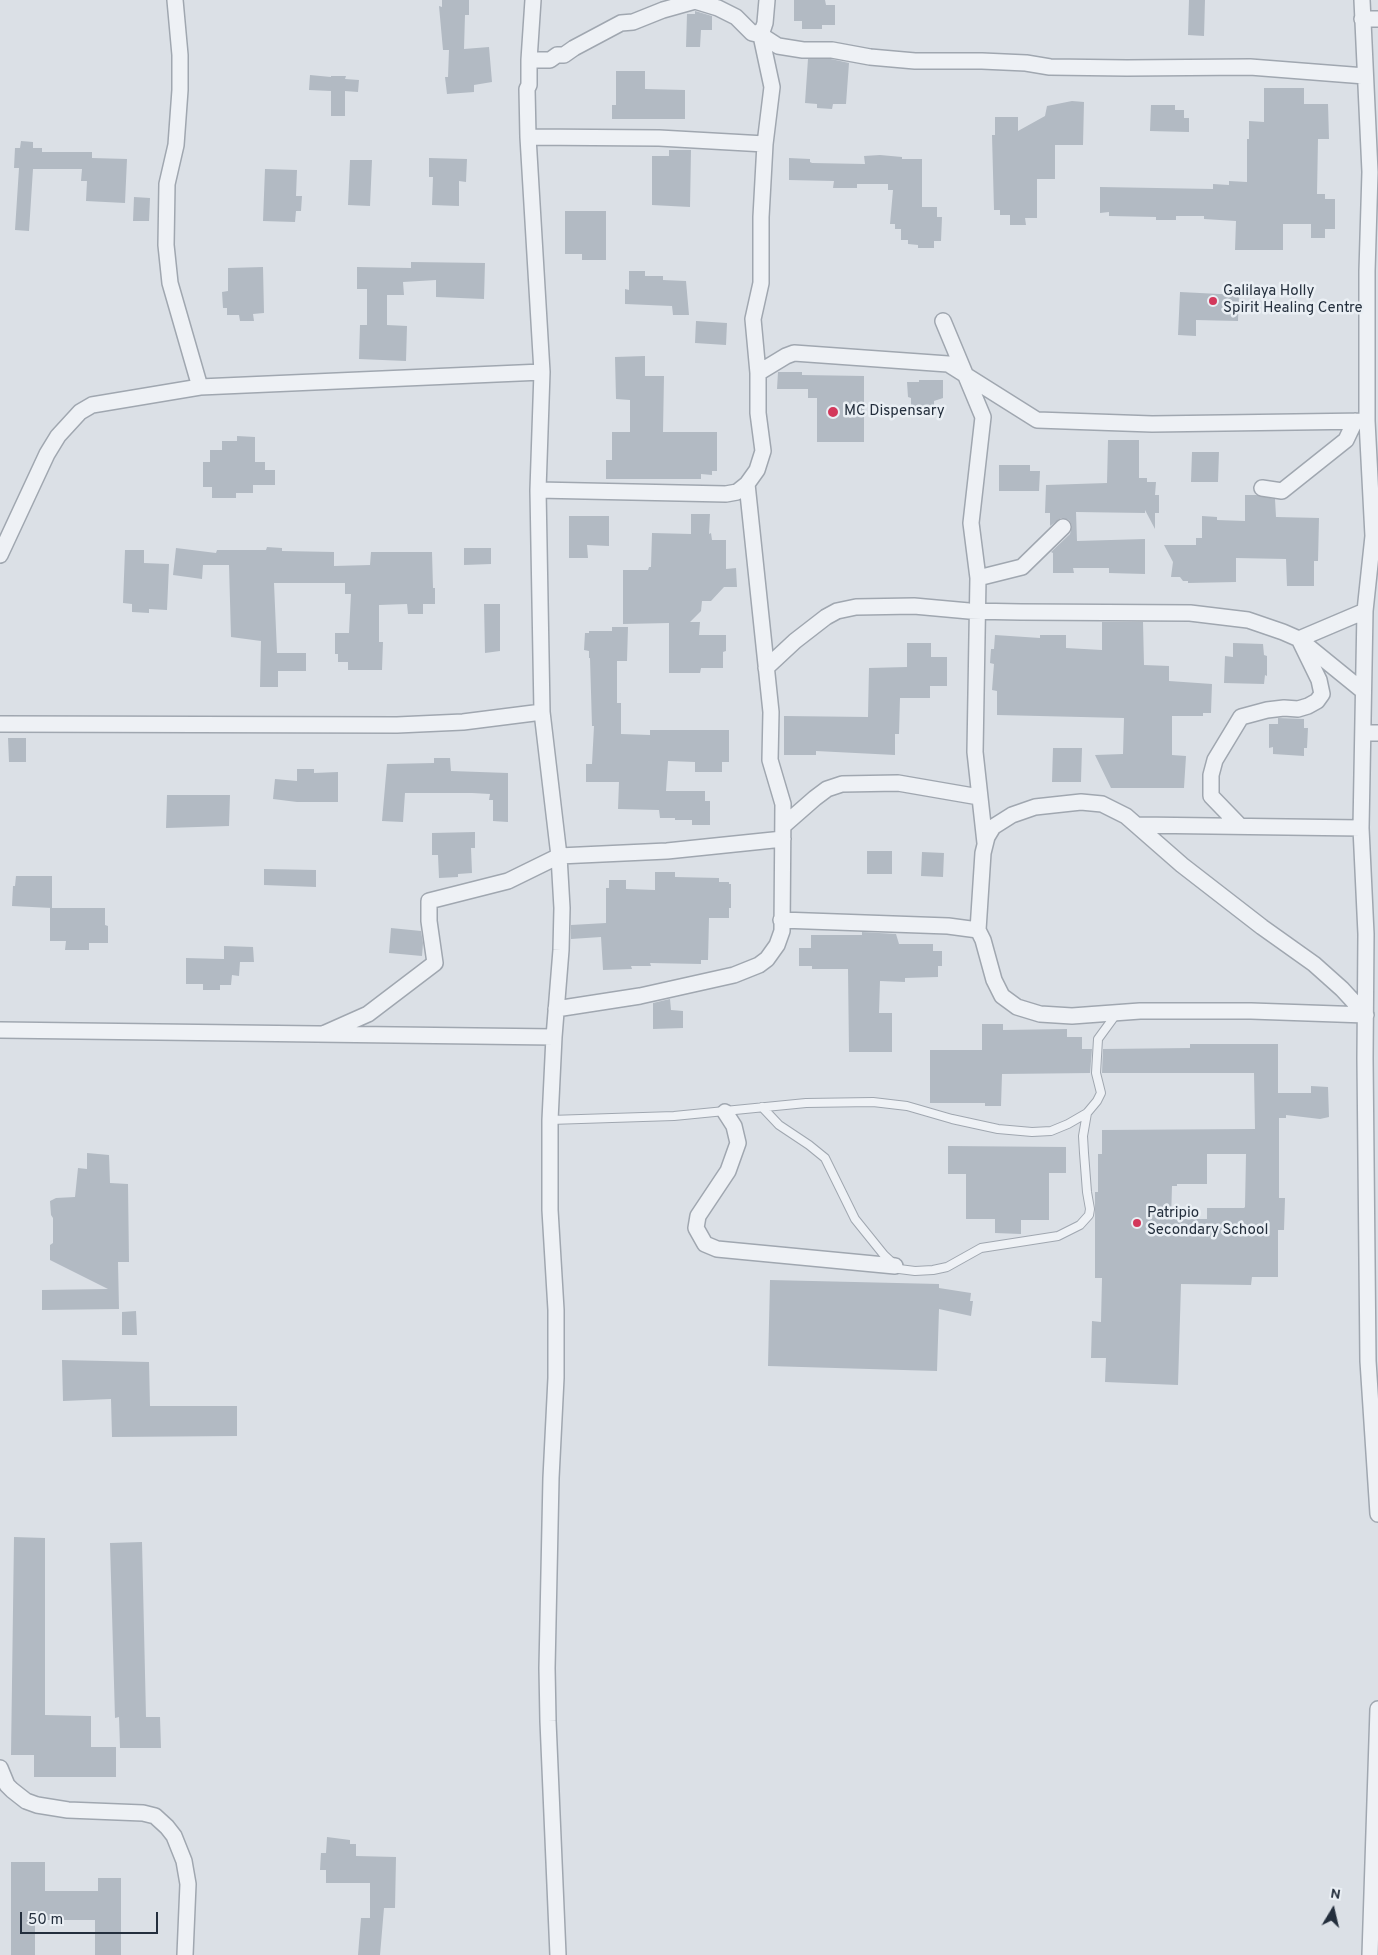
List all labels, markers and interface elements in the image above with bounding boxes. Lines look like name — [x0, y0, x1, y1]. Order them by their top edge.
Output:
place label: Galilaya Holly Spirit Healing Centre — [1223, 283, 1363, 318]
marker: Galilaya Holly Spirit Healing Centre — [1207, 295, 1219, 307]
place label: MC Dispensary — [844, 403, 945, 421]
marker: MC Dispensary — [826, 405, 840, 419]
place label: Patripio Secondary School — [1147, 1205, 1268, 1240]
marker: Patripio Secondary School — [1131, 1217, 1143, 1229]
north arrow — [1308, 1885, 1358, 1935]
text: N — [1329, 1886, 1342, 1904]
scale bar — [22, 1902, 160, 1934]
text: 50 m — [28, 1911, 63, 1930]

